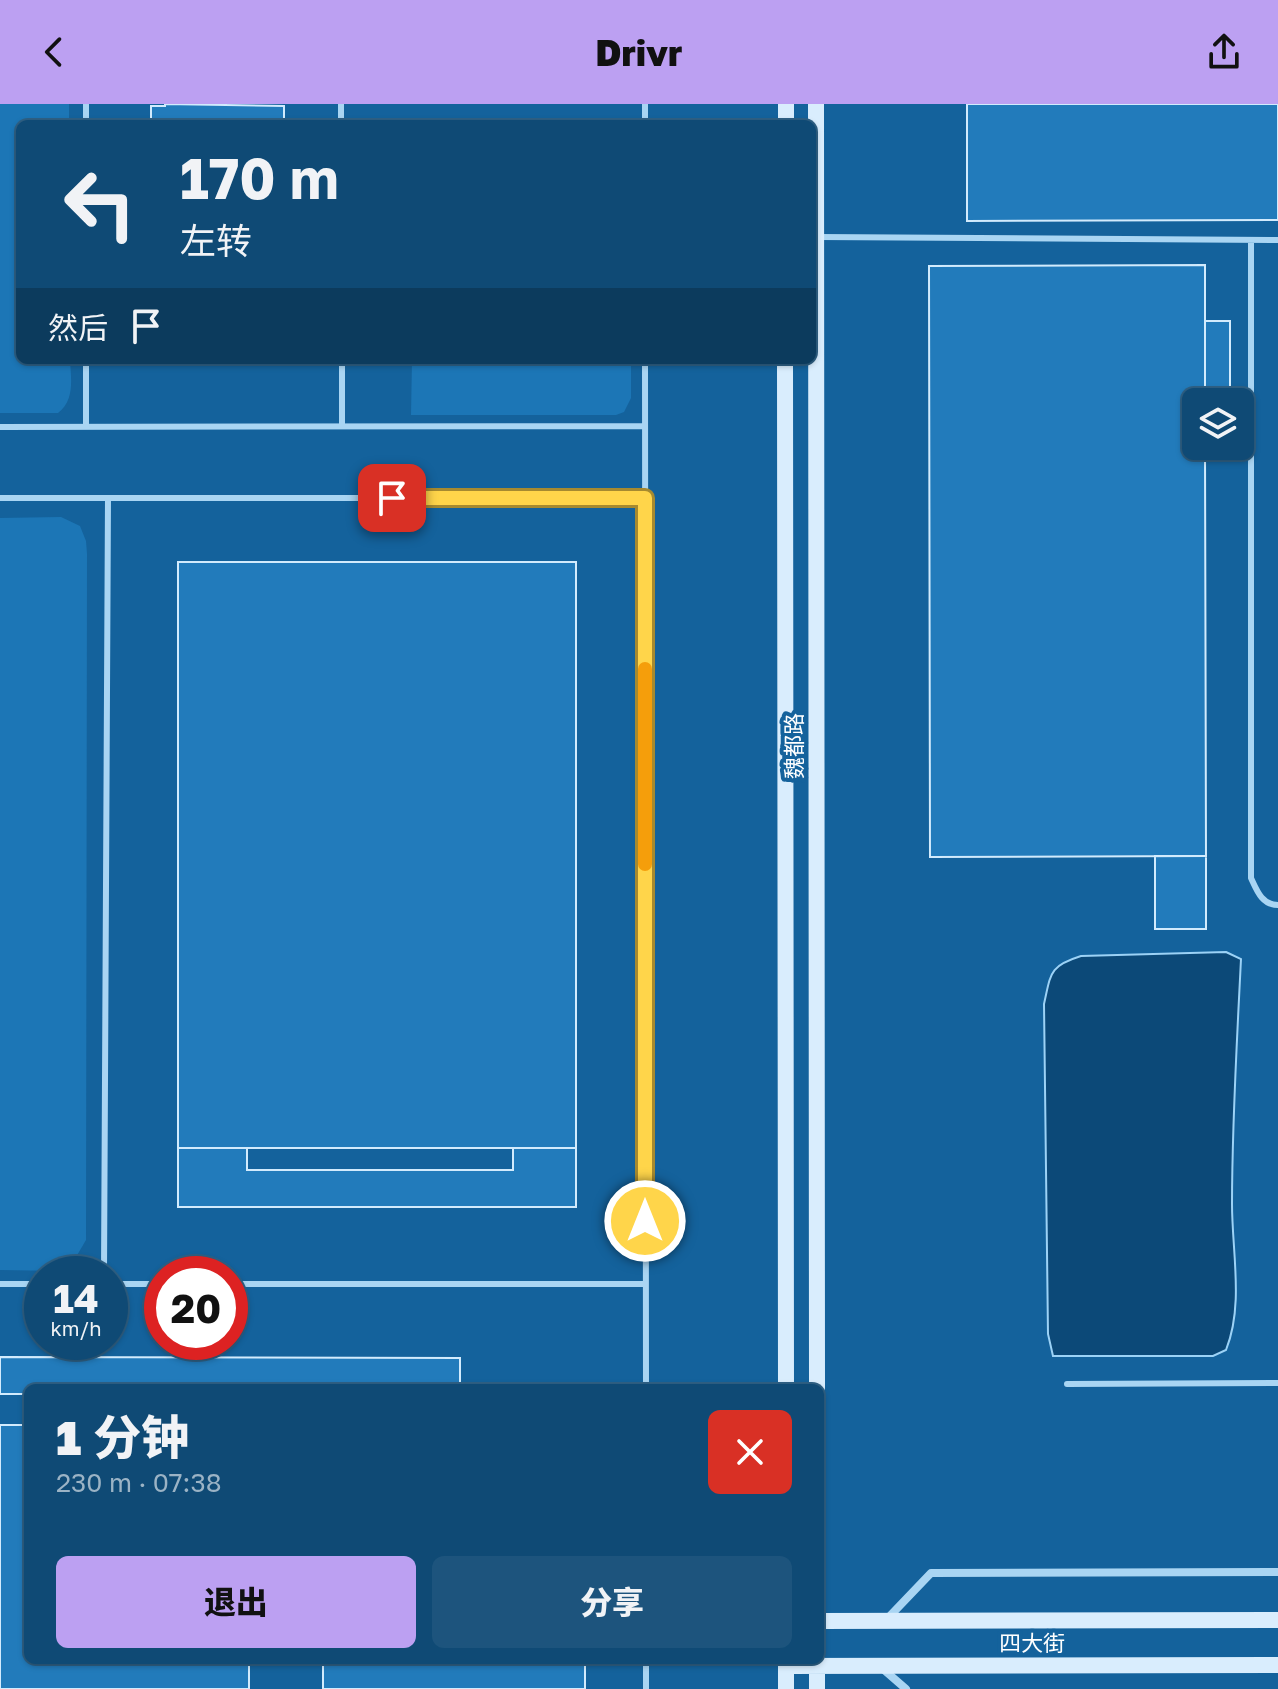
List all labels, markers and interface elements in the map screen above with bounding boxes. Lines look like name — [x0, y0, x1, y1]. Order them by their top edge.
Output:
icon: back — [32, 30, 76, 74]
icon: share — [1202, 30, 1246, 74]
text: Drivr — [596, 31, 682, 74]
text: 170 m — [180, 144, 339, 211]
icon: left — [48, 152, 152, 256]
text: 左转 — [180, 219, 252, 262]
icon: arrive — [124, 304, 168, 348]
text: 然后 — [48, 310, 108, 346]
map controls — [1182, 388, 1254, 460]
button: layers — [1182, 388, 1254, 460]
pin — [358, 464, 426, 532]
icon: arrive — [370, 476, 414, 520]
street label: 魏都路 — [780, 713, 807, 779]
position arrow — [603, 1179, 687, 1263]
speed limit sign: 20 — [144, 1256, 248, 1360]
text: 14 — [53, 1274, 99, 1322]
text: km/h — [51, 1316, 101, 1340]
text: 1 分钟 — [56, 1408, 189, 1466]
button: close — [708, 1410, 792, 1494]
text: 230 m · 07:38 — [56, 1467, 222, 1498]
button: 退出 — [56, 1556, 416, 1648]
button: 分享 — [432, 1556, 792, 1648]
street label: 四大街 — [999, 1629, 1065, 1656]

